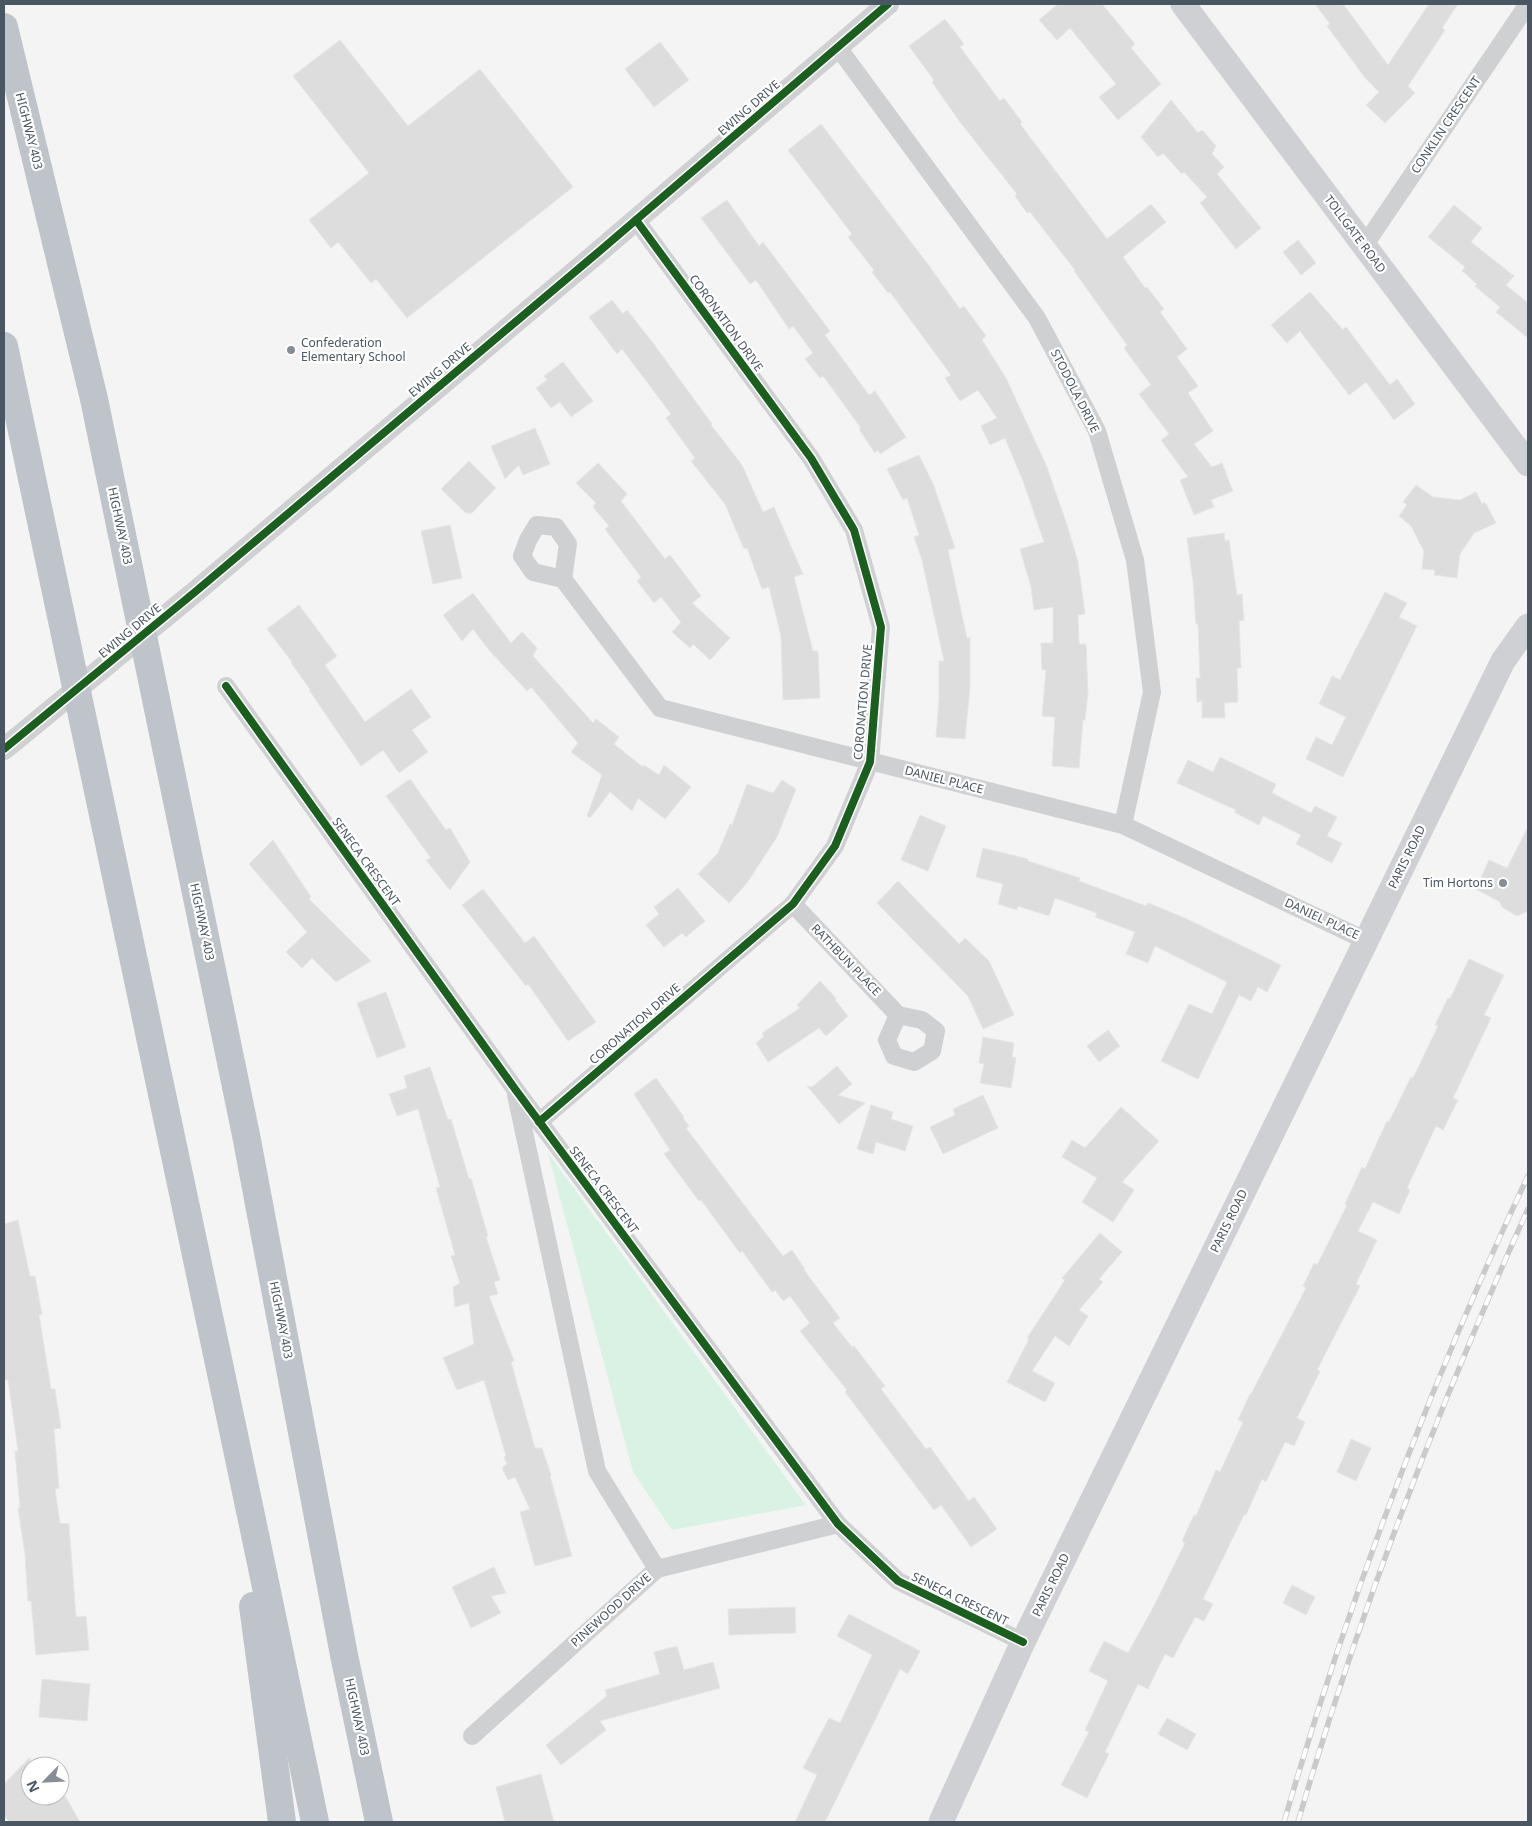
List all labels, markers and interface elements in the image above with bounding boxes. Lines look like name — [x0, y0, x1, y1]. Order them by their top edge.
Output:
street label: CONKLIN CRESCENT — [1407, 72, 1485, 177]
street label: EWING DRIVE — [714, 76, 783, 139]
street label: HIGHWAY 403 — [12, 91, 47, 171]
street label: TOLLGATE ROAD — [1321, 191, 1390, 276]
street label: CORONATION DRIVE — [685, 271, 767, 375]
place label: Confederation Elementary School — [301, 334, 406, 365]
street label: EWING DRIVE — [405, 338, 475, 401]
marker: Confederation Elementary School — [285, 344, 297, 356]
street label: STODOLA DRIVE — [1047, 346, 1104, 436]
street label: HIGHWAY 403 — [104, 486, 137, 566]
street label: EWING DRIVE — [95, 599, 165, 662]
street label: CORONATION DRIVE — [849, 643, 876, 760]
street label: DANIEL PLACE — [903, 762, 985, 798]
street label: SENECA CRESCENT — [328, 814, 405, 910]
street label: PARIS ROAD — [1384, 822, 1429, 891]
place label: Tim Hortons — [1423, 874, 1493, 891]
marker: Tim Hortons — [1497, 877, 1509, 889]
street label: HIGHWAY 403 — [186, 882, 219, 962]
street label: DANIEL PLACE — [1282, 894, 1362, 943]
street label: RATHBUN PLACE — [808, 920, 885, 999]
street label: CORONATION DRIVE — [585, 979, 684, 1068]
street label: SENECA CRESCENT — [566, 1142, 643, 1237]
street label: PARIS ROAD — [1206, 1186, 1251, 1255]
street label: HIGHWAY 403 — [266, 1280, 297, 1360]
street label: PARIS ROAD — [1028, 1550, 1073, 1619]
street label: SENECA CRESCENT — [909, 1568, 1012, 1630]
street label: PINEWOOD DRIVE — [567, 1569, 655, 1650]
street label: HIGHWAY 403 — [341, 1677, 374, 1757]
north arrow — [20, 1756, 70, 1806]
text: N — [22, 1777, 44, 1796]

